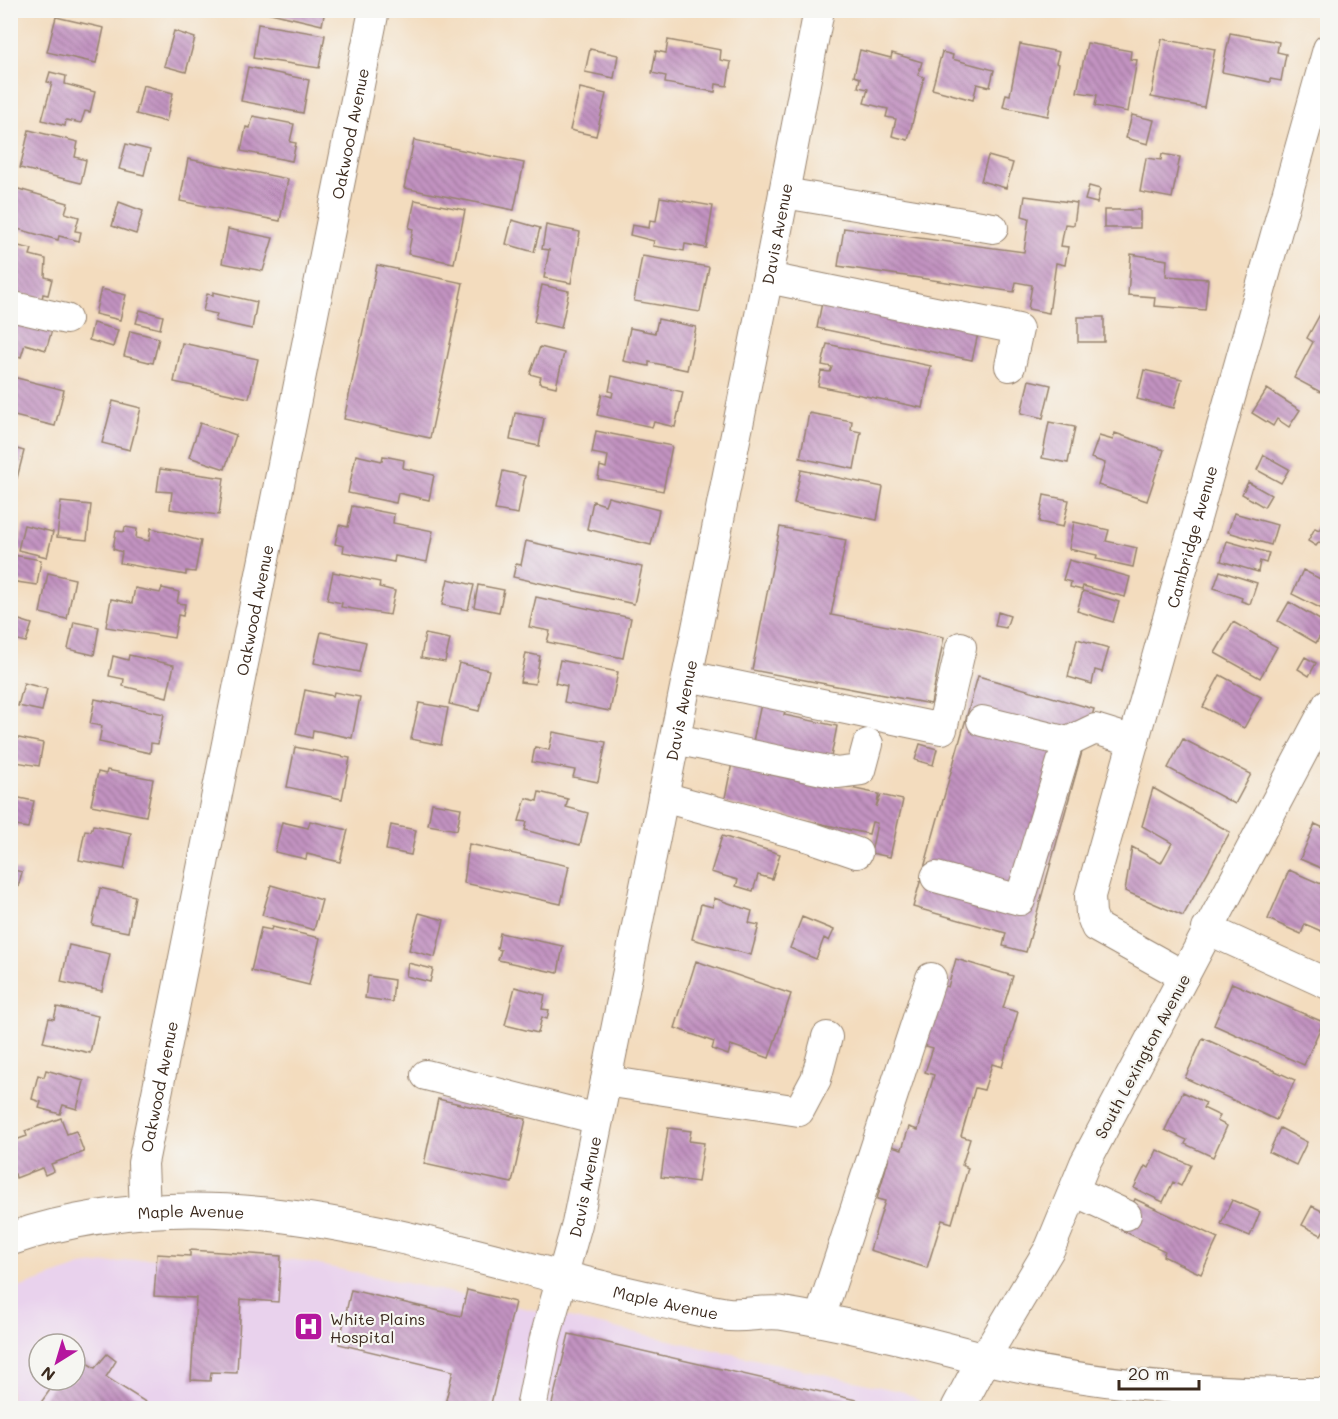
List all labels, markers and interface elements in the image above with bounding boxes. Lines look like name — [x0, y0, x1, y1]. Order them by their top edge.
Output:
street label: Oakwood Avenue — [326, 66, 373, 201]
street label: Davis Avenue — [756, 181, 796, 286]
street label: Cambridge Avenue — [1161, 463, 1221, 610]
street label: Oakwood Avenue — [230, 543, 277, 677]
street label: Davis Avenue — [660, 658, 701, 763]
street label: South Lexington Avenue — [1090, 970, 1194, 1142]
street label: Oakwood Avenue — [135, 1019, 182, 1154]
street label: Davis Avenue — [563, 1134, 605, 1239]
street label: Maple Avenue — [137, 1199, 245, 1223]
street label: Maple Avenue — [611, 1280, 720, 1323]
place label: White Plains Hospital — [330, 1308, 425, 1347]
hospital icon: White Plains Hospital — [293, 1311, 325, 1343]
north arrow — [27, 1332, 87, 1392]
scale bar — [1119, 1353, 1198, 1391]
text: 20 m — [1128, 1361, 1169, 1385]
text: N — [36, 1362, 59, 1386]

